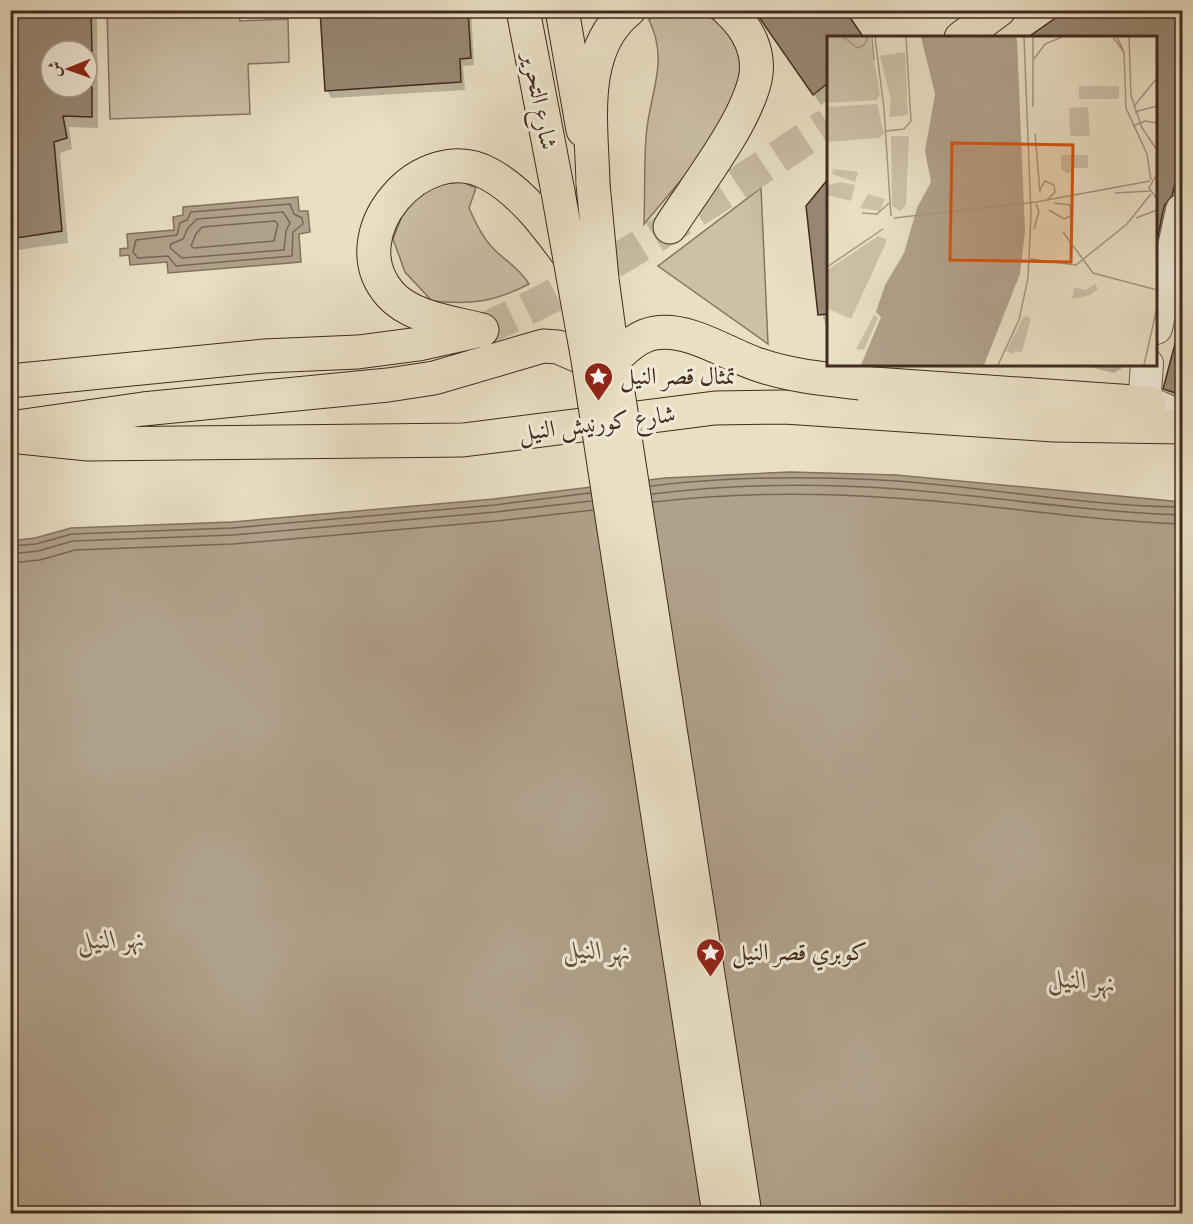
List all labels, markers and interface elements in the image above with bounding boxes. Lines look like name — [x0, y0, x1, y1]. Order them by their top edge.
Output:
inset map — [827, 36, 1157, 366]
north arrow — [39, 39, 99, 99]
street label: شارع التحرير — [510, 47, 564, 153]
text: ش — [45, 61, 68, 77]
place icon: تمثال قصر النيل — [583, 360, 615, 402]
place label: تمثال قصر النيل — [620, 361, 736, 395]
street label: شارع كورنيش النيل — [517, 398, 678, 452]
water label: نهر النيل — [77, 922, 145, 961]
water label: نهر النيل — [562, 932, 632, 973]
place icon: كوبري قصر النيل — [695, 936, 727, 978]
place label: كوبري قصر النيل — [732, 937, 867, 971]
water label: نهر النيل — [1046, 961, 1117, 1004]

